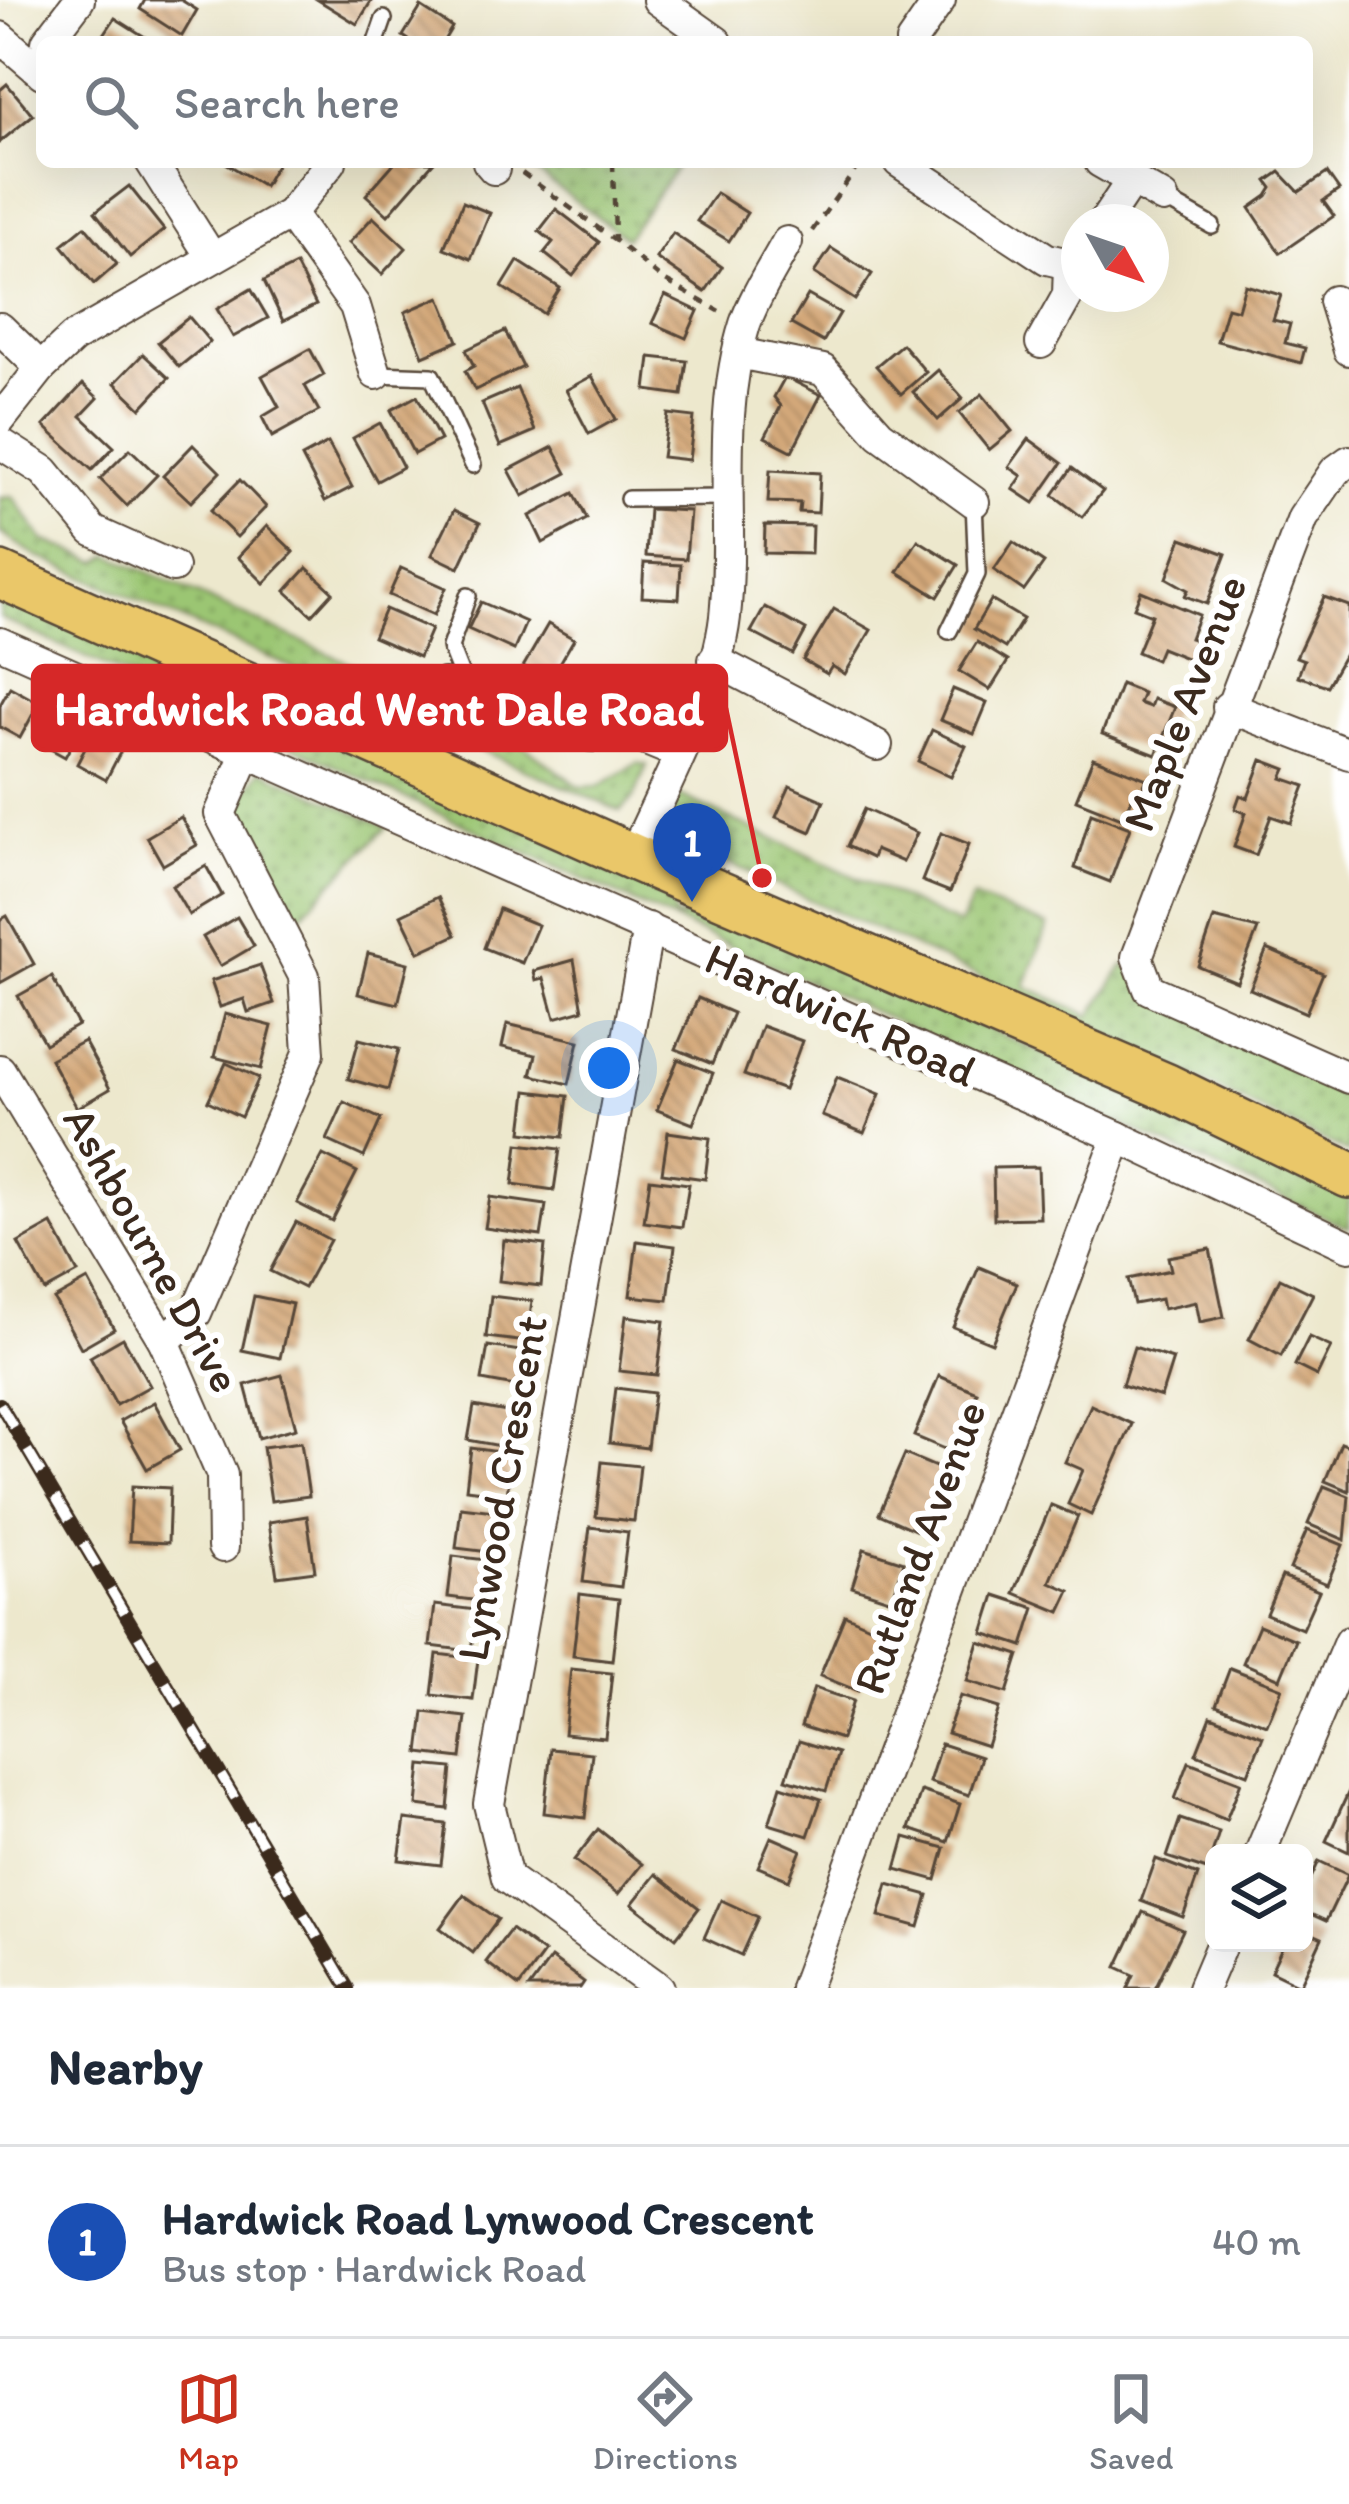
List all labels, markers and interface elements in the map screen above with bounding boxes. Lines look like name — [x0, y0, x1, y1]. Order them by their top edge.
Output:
search box — [36, 36, 1313, 168]
icon: search — [78, 69, 144, 135]
text: Search here — [174, 75, 400, 129]
north arrow — [1061, 204, 1169, 312]
street label: Maple Avenue — [1110, 567, 1258, 839]
callout: Hardwick Road Went Dale Road — [33, 666, 726, 750]
text: Hardwick Road Went Dale Road — [54, 679, 704, 737]
pin: 1 — [653, 803, 731, 902]
street label: Hardwick Road — [697, 930, 985, 1098]
your location — [579, 1038, 639, 1098]
street label: Ashbourne Drive — [52, 1097, 254, 1401]
street label: Lynwood Crescent — [444, 1311, 558, 1665]
street label: Rutland Avenue — [841, 1393, 997, 1701]
map controls — [1205, 1844, 1313, 1952]
button: layers — [1205, 1844, 1313, 1952]
text: Nearby — [48, 2036, 203, 2097]
text: Hardwick Road Lynwood Crescent — [162, 2191, 814, 2245]
text: 1 — [78, 2218, 96, 2265]
text: 40 m — [1212, 2218, 1301, 2265]
text: Bus stop · Hardwick Road — [162, 2245, 586, 2292]
tab: Map — [176, 2366, 242, 2477]
tab: Directions — [593, 2366, 738, 2477]
tab: Saved — [1089, 2366, 1173, 2477]

